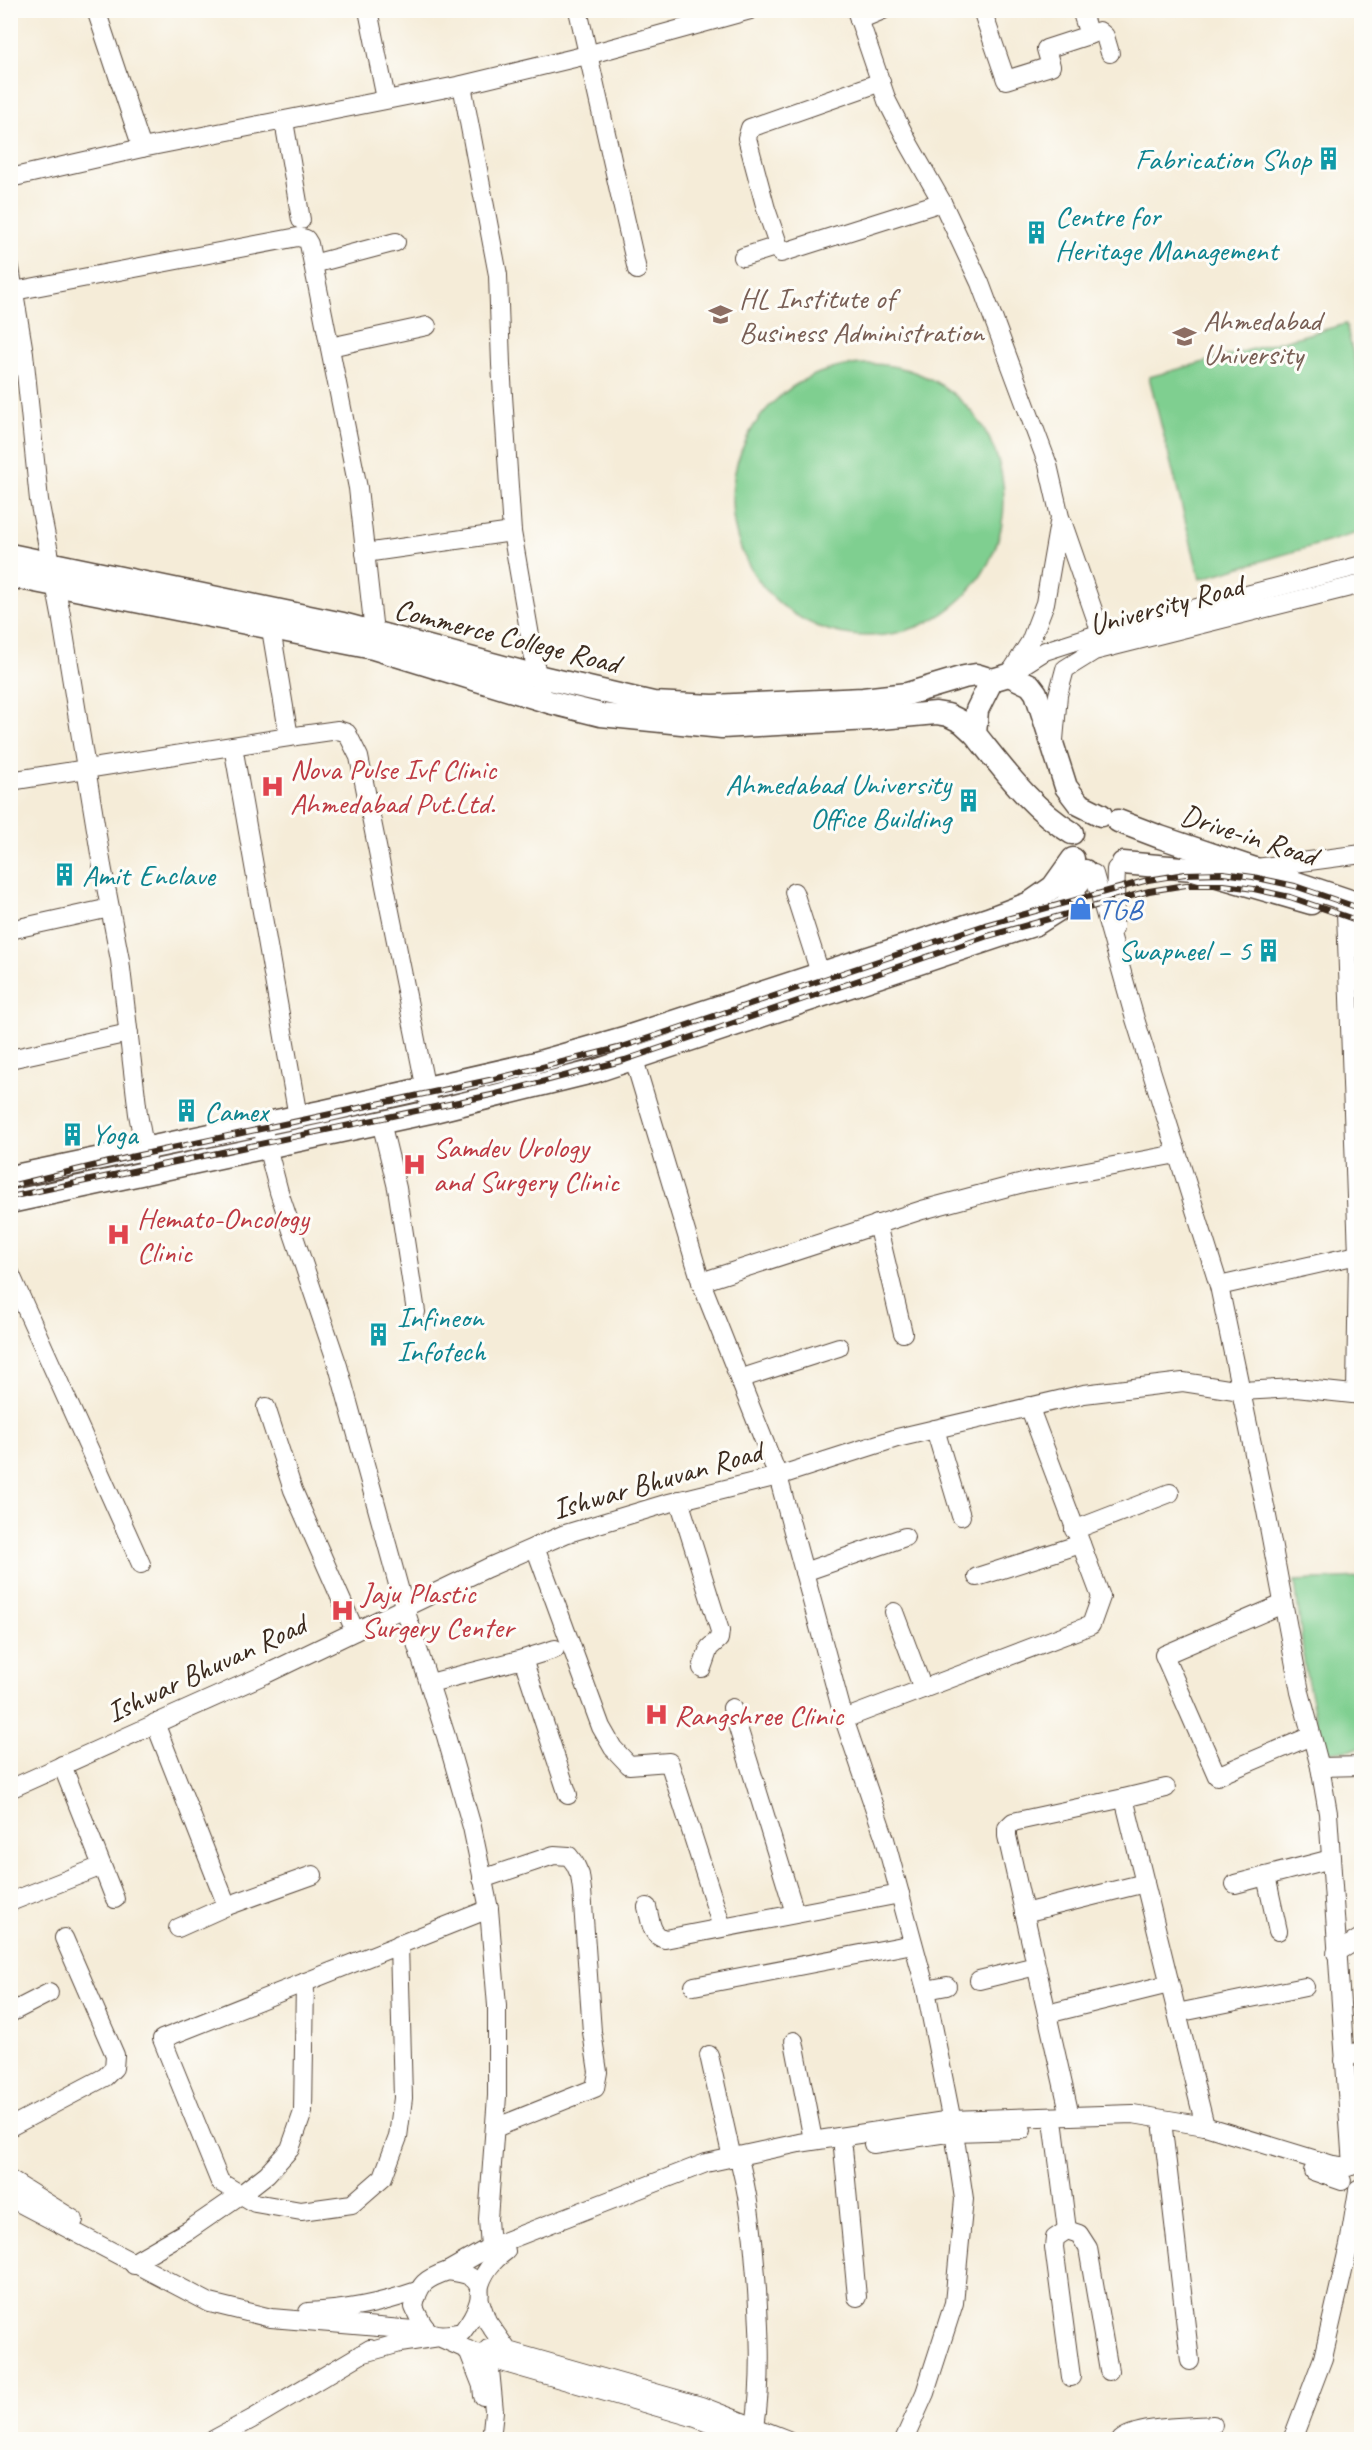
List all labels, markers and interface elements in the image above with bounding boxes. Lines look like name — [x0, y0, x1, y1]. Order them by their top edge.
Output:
place label: Fabrication Shop — [1135, 140, 1313, 178]
building icon: Fabrication Shop — [1316, 146, 1342, 172]
place label: Centre for Heritage Management — [1055, 197, 1281, 269]
building icon: Centre for Heritage Management — [1024, 220, 1050, 246]
place label: HL Institute of Business Administration — [739, 279, 985, 351]
place label: Ahmedabad University — [1203, 301, 1325, 373]
school or university icon: HL Institute of Business Administration — [708, 302, 734, 328]
school or university icon: Ahmedabad University — [1172, 324, 1198, 350]
street label: University Road — [1085, 565, 1251, 644]
street label: Commerce College Road — [391, 590, 628, 683]
place label: Nova Pulse Ivf Clinic Ahmedabad Pvt.Ltd. — [290, 750, 498, 822]
place label: Ahmedabad University Office Building — [725, 765, 953, 837]
hospital icon: Nova Pulse Ivf Clinic Ahmedabad Pvt.Ltd. — [259, 773, 285, 799]
building icon: Ahmedabad University Office Building — [956, 788, 982, 814]
street label: Drive-in Road — [1176, 795, 1326, 876]
place label: Amit Enclave — [82, 856, 217, 894]
building icon: Amit Enclave — [51, 862, 77, 888]
place label: TGB — [1098, 890, 1145, 928]
shop icon: TGB — [1067, 896, 1093, 922]
place label: Swapneel – 5 — [1118, 931, 1252, 969]
building icon: Swapneel – 5 — [1256, 937, 1282, 963]
place label: Camex — [204, 1092, 271, 1130]
building icon: Camex — [173, 1098, 199, 1124]
place label: Yoga — [91, 1115, 140, 1153]
building icon: Yoga — [60, 1121, 86, 1147]
place label: Samdev Urology and Surgery Clinic — [433, 1128, 620, 1200]
hospital icon: Samdev Urology and Surgery Clinic — [402, 1151, 428, 1177]
place label: Hemato-Oncology Clinic — [137, 1199, 311, 1271]
hospital icon: Hemato-Oncology Clinic — [106, 1222, 132, 1248]
place label: Infineon Infotech — [397, 1298, 487, 1370]
building icon: Infineon Infotech — [366, 1321, 392, 1347]
street label: Ishwar Bhuvan Road — [548, 1431, 770, 1528]
place label: Jaju Plastic Surgery Center — [359, 1574, 517, 1646]
hospital icon: Jaju Plastic Surgery Center — [330, 1597, 356, 1623]
street label: Ishwar Bhuvan Road — [100, 1603, 316, 1731]
place label: Rangshree Clinic — [674, 1696, 845, 1734]
hospital icon: Rangshree Clinic — [643, 1702, 669, 1728]

